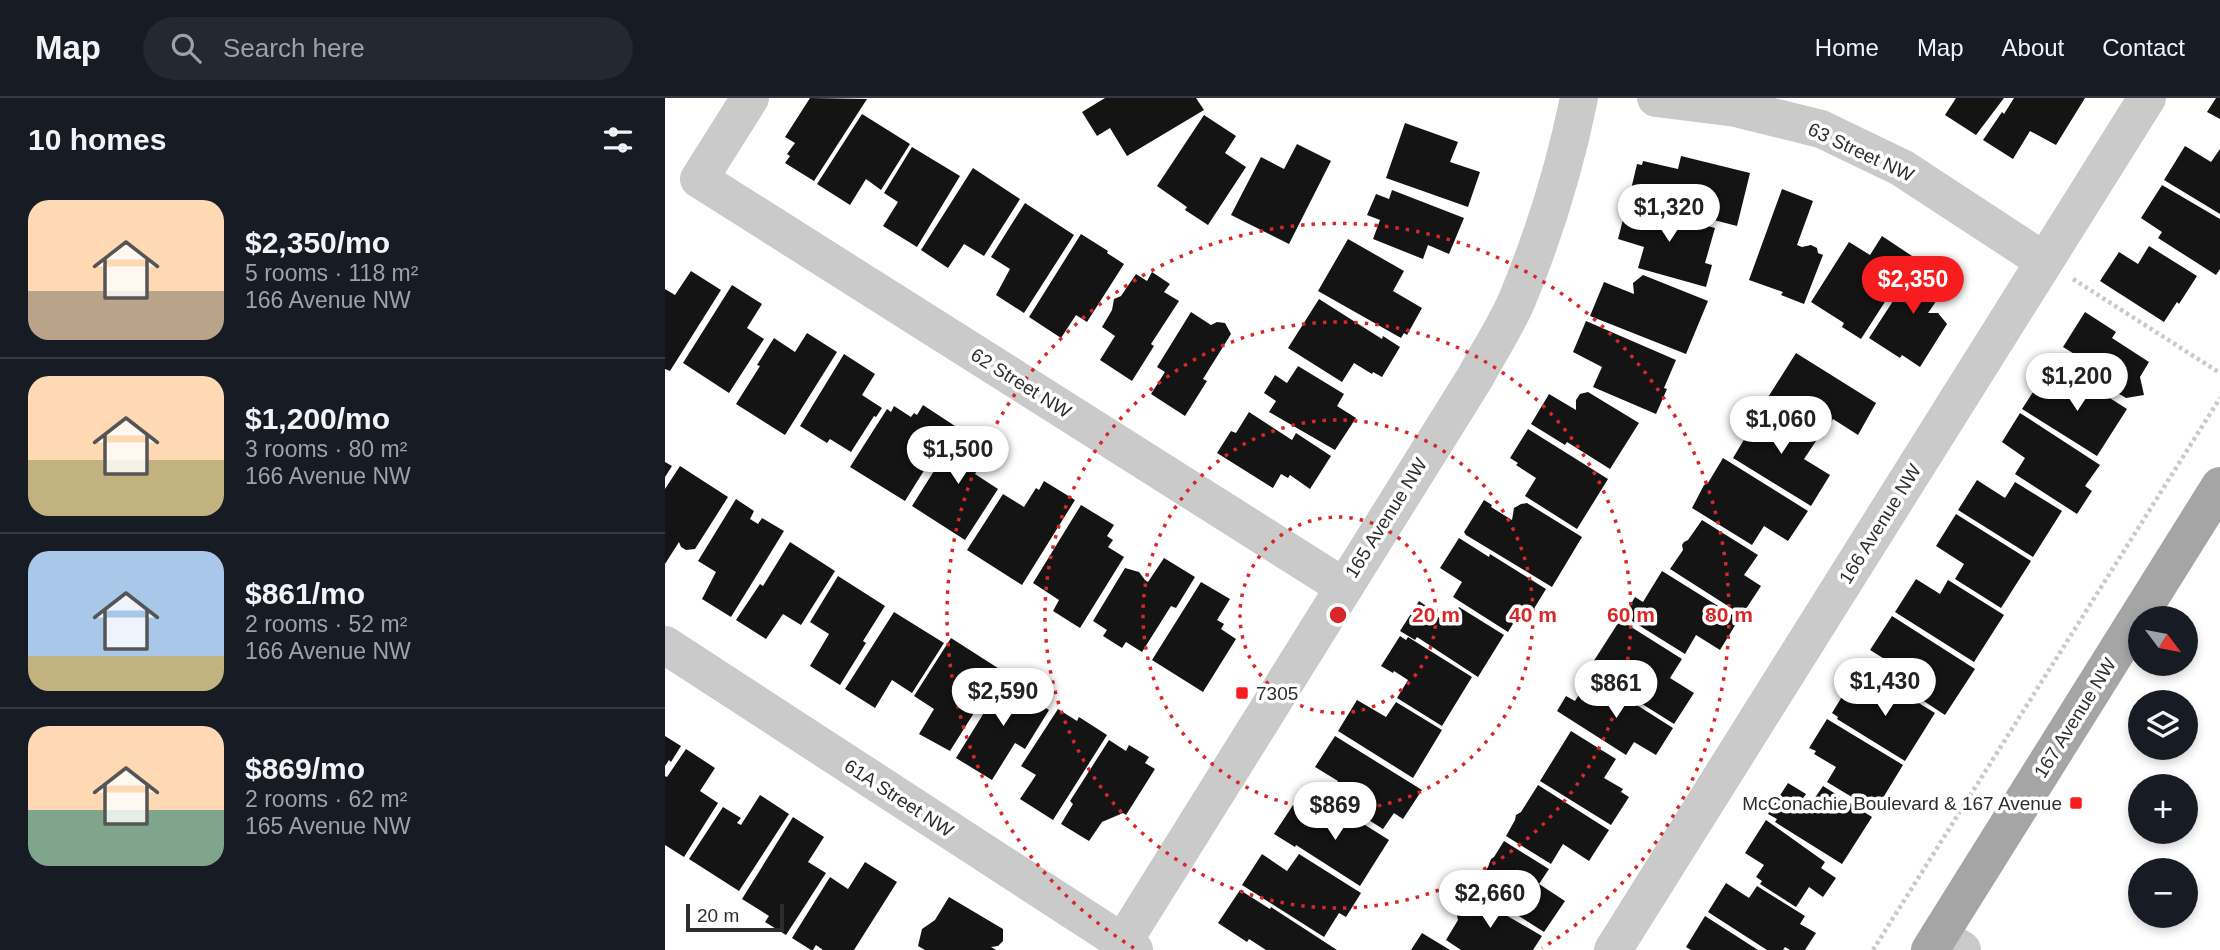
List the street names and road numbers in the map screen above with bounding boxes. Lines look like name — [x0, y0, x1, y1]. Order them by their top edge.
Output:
street label: 63 Street NW — [1805, 118, 1917, 186]
street label: 62 Street NW — [967, 344, 1075, 422]
street label: 165 Avenue NW — [1341, 454, 1431, 582]
street label: 166 Avenue NW — [1835, 460, 1925, 588]
street label: 167 Avenue NW — [2030, 654, 2120, 782]
street label: 61A Street NW — [841, 755, 957, 841]

